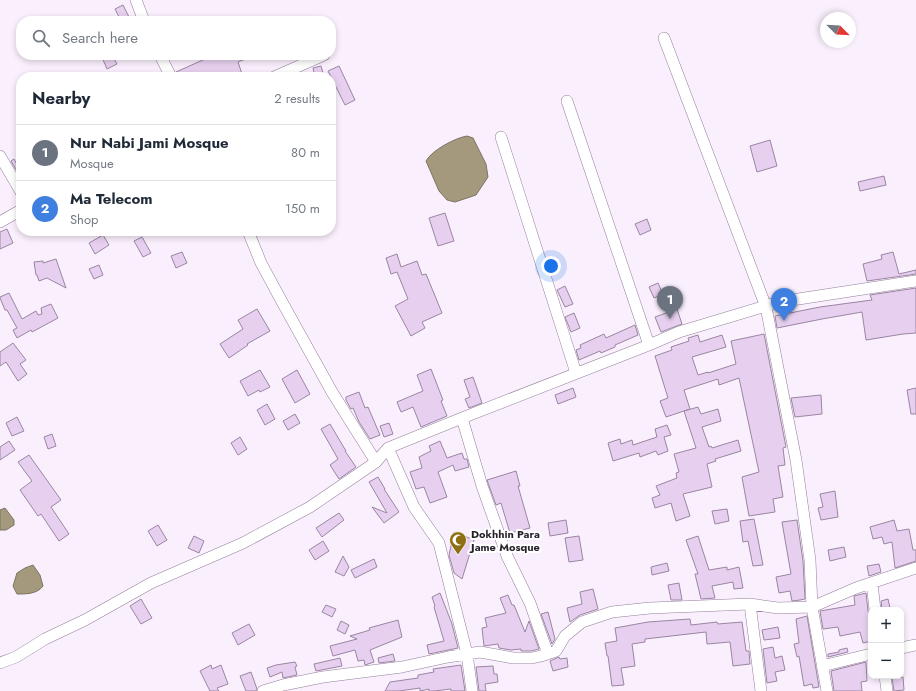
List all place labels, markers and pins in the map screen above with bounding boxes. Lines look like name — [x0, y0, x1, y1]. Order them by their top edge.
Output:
pin: 1 — [657, 286, 683, 319]
pin: 2 — [771, 288, 797, 321]
place label: Dokhhin Para Jame Mosque — [469, 526, 540, 555]
mosque icon: Dokhhin Para Jame Mosque — [448, 530, 468, 555]

